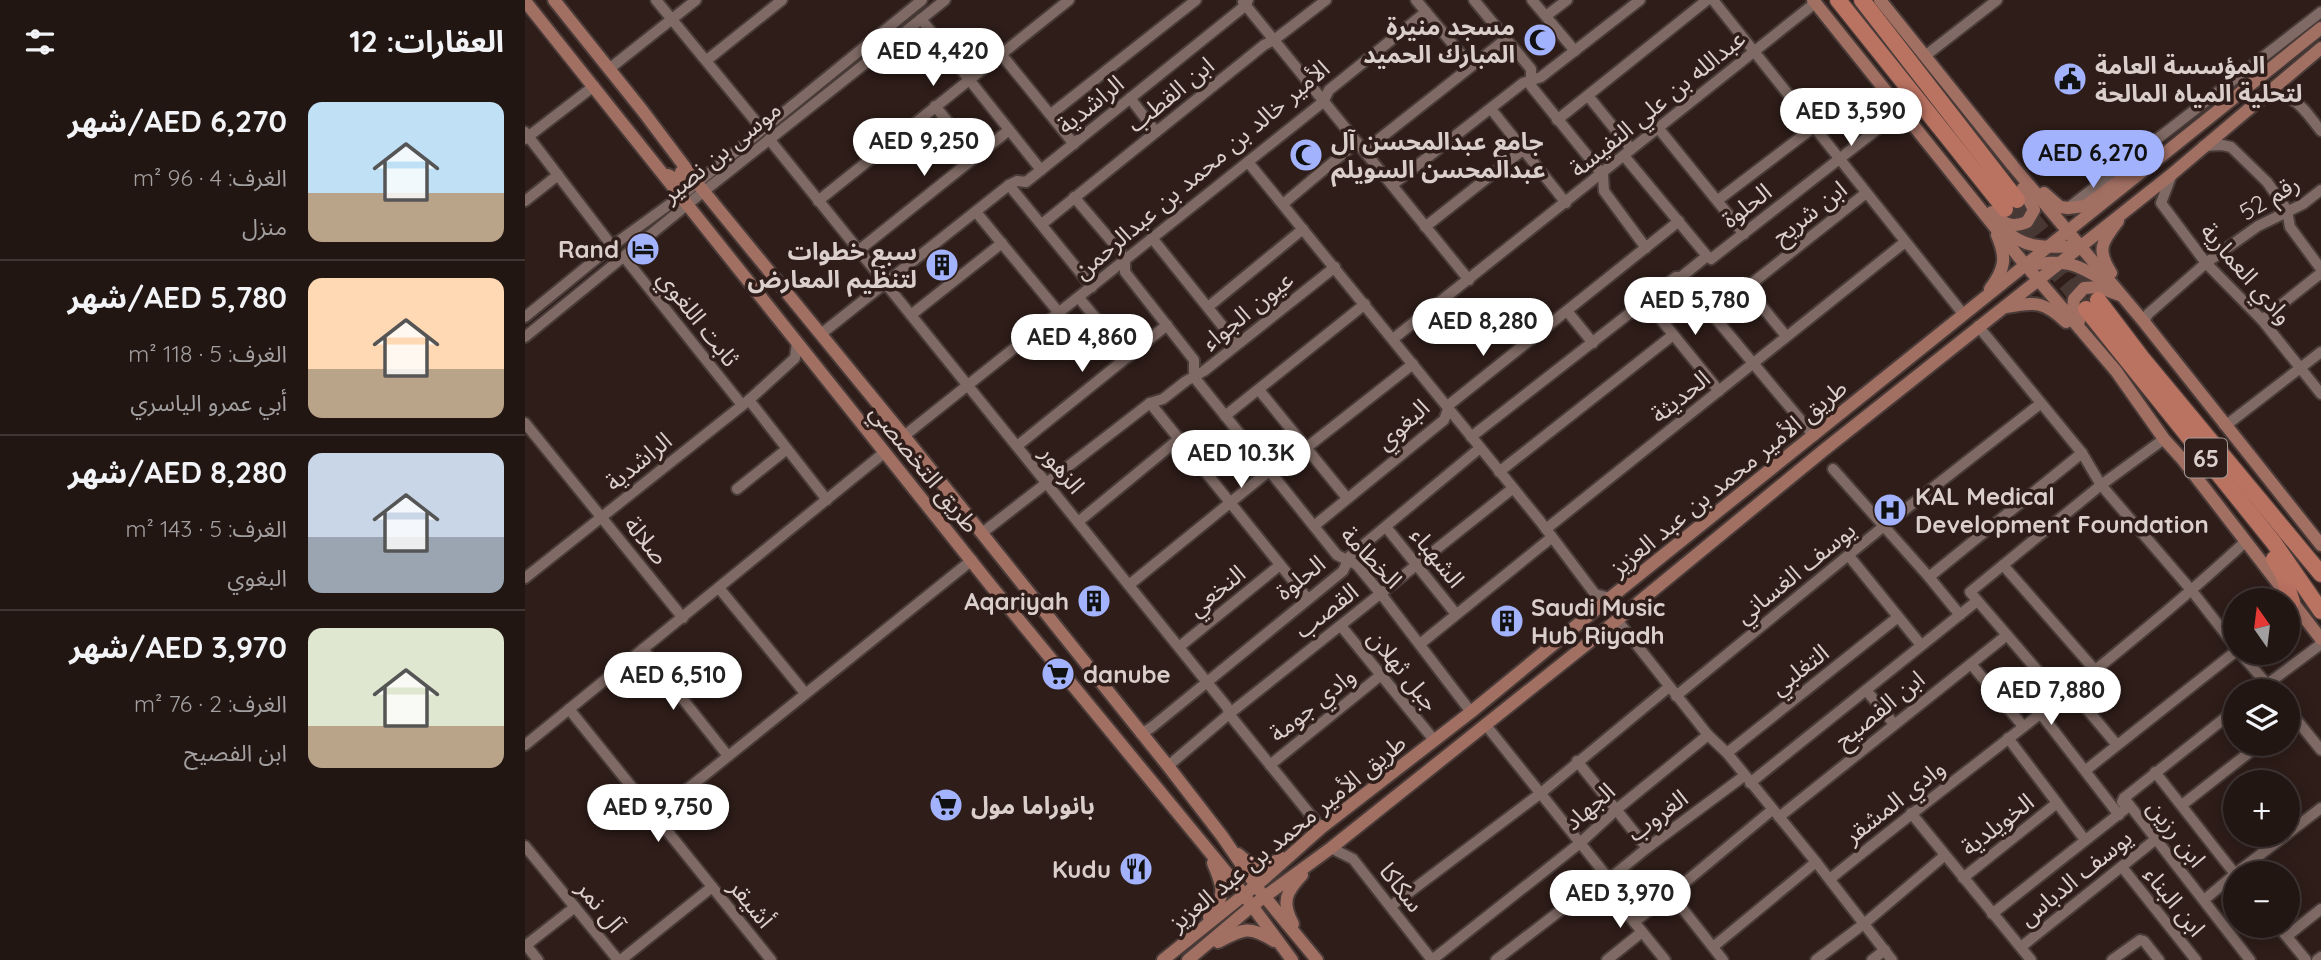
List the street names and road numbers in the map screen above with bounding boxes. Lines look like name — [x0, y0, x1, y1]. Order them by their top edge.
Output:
street label: عبدالله بن علي النفيسة — [1563, 23, 1754, 187]
street label: ابن القطب — [1120, 50, 1220, 138]
street label: الأمير خالد بن محمد بن عبدالرحمن — [1067, 53, 1335, 285]
street label: الراشدية — [1051, 68, 1129, 140]
street label: موسى بن نصير — [654, 94, 787, 209]
street label: رقم 52 — [2233, 167, 2306, 229]
street label: ابن شريح — [1766, 174, 1854, 253]
street label: الحلوة — [1715, 176, 1777, 234]
street label: وادي العمارية — [2191, 216, 2299, 333]
street label: ثابت اللغوي — [648, 264, 746, 375]
street label: عيون الجواء — [1195, 264, 1299, 356]
street label: الحديثة — [1644, 363, 1716, 429]
street label: طريق الأمير محمد بن عبد العزيز — [1603, 372, 1853, 583]
street label: البغوي — [1369, 392, 1438, 459]
street label: طريق التخصصي — [860, 397, 986, 542]
street label: الراشدية — [599, 425, 677, 497]
street label: الزهور — [1034, 438, 1092, 500]
road number: 65 — [2185, 438, 2227, 478]
street label: صلالة — [618, 510, 676, 570]
street label: يوسف الغساني — [1729, 514, 1864, 633]
street label: الخطامة — [1335, 519, 1409, 595]
street label: الشهباء — [1404, 521, 1472, 593]
street label: الحلوة — [1269, 548, 1331, 606]
street label: النخعي — [1181, 558, 1254, 626]
street label: القصب — [1288, 576, 1364, 644]
street label: جبل ثهلان — [1362, 623, 1446, 717]
street label: التغلبي — [1764, 637, 1837, 705]
street label: وادي جومة — [1263, 660, 1364, 751]
street label: ابن الفصيح — [1828, 664, 1932, 757]
street label: طريق الأمير محمد بن عبد العزيز — [1162, 727, 1412, 938]
street label: وادي المشقر — [1837, 752, 1953, 854]
street label: الجهاد — [1557, 776, 1621, 836]
street label: الغروب — [1621, 782, 1693, 848]
street label: الخويلدية — [1954, 786, 2040, 862]
street label: ابن رزين — [2141, 793, 2213, 873]
street label: يوسف الدباس — [2012, 822, 2138, 932]
street label: سكاكا — [1373, 856, 1431, 918]
street label: ابن البناء — [2138, 860, 2212, 942]
street label: أشيقر — [722, 871, 781, 934]
street label: آل نمر — [570, 873, 632, 939]

